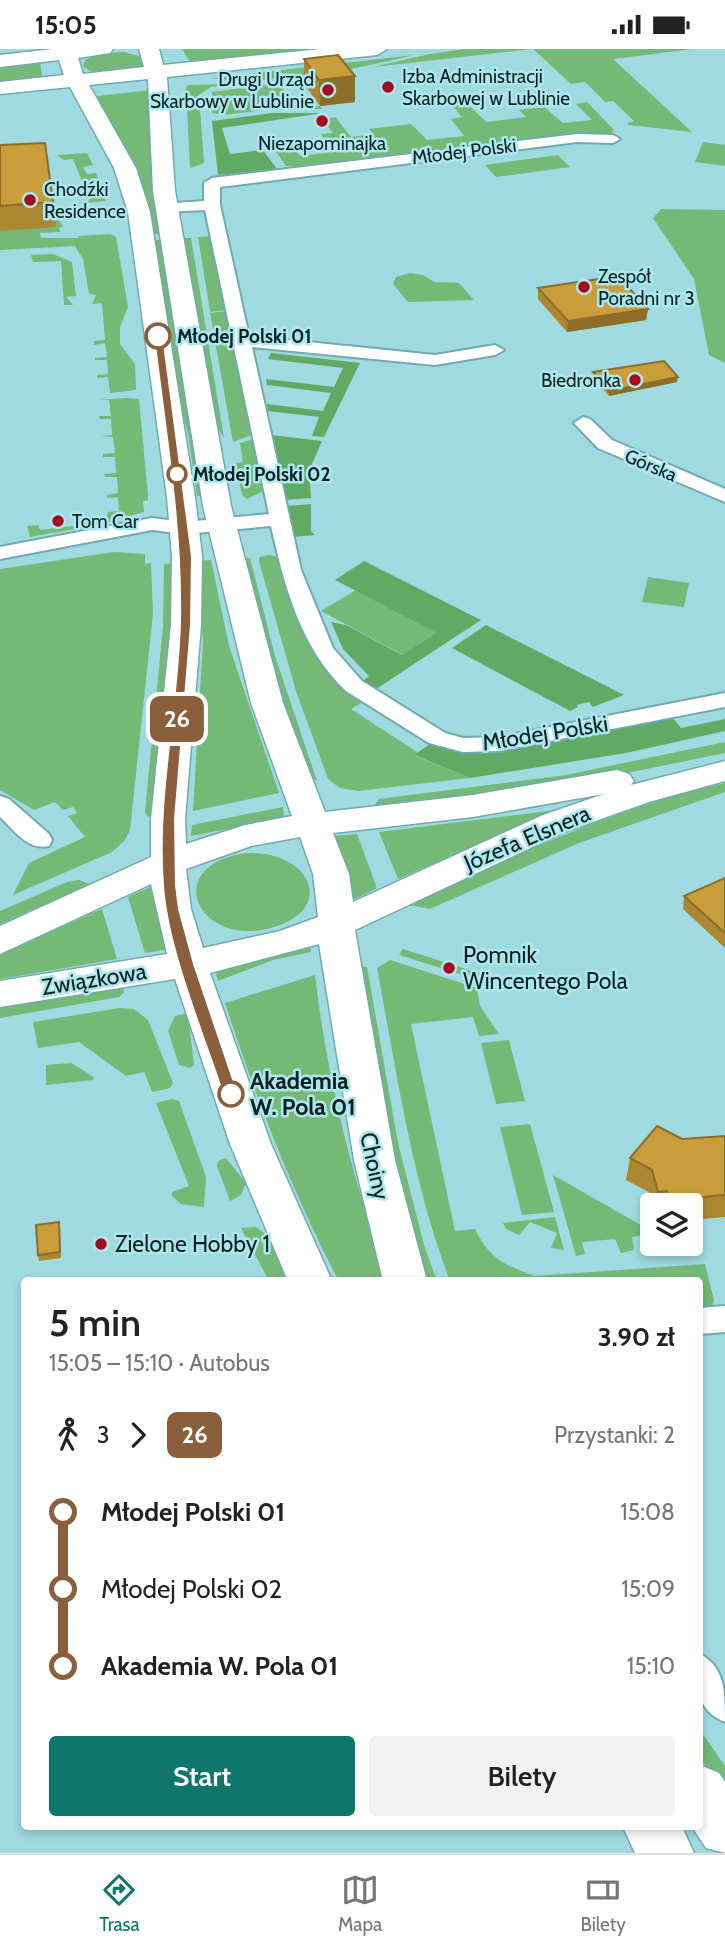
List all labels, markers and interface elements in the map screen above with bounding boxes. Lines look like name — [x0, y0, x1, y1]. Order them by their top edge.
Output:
text: 15:05 — [35, 9, 97, 41]
place label: Izba Administracji Skarbowej w Lublinie — [402, 65, 570, 110]
place label: Drugi Urząd Skarbowy w Lublinie — [150, 68, 314, 113]
marker: Izba Administracji Skarbowej w Lublinie — [380, 79, 396, 95]
marker: Drugi Urząd Skarbowy w Lublinie — [320, 82, 336, 98]
marker: Niezapominajka — [314, 113, 330, 129]
place label: Niezapominajka — [258, 132, 386, 155]
street label: Młodej Polski — [411, 134, 518, 169]
place label: Chodźki Residence — [44, 178, 126, 223]
marker: Chodźki Residence — [22, 192, 38, 208]
place label: Zespół Poradni nr 3 — [598, 265, 695, 310]
marker: Zespół Poradni nr 3 — [576, 279, 592, 295]
marker: Młodej Polski 01 — [145, 323, 171, 349]
place label: Młodej Polski 01 — [177, 325, 311, 348]
place label: Biedronka — [541, 369, 621, 392]
marker: Biedronka — [627, 372, 643, 388]
street label: Górska — [621, 444, 680, 487]
place label: Młodej Polski 02 — [193, 463, 330, 486]
marker: Młodej Polski 02 — [167, 464, 187, 484]
place label: Tom Car — [72, 510, 139, 533]
marker: Tom Car — [50, 513, 66, 529]
line badge: 26 — [146, 696, 208, 742]
text: 26 — [164, 704, 190, 733]
street label: Młodej Polski — [480, 709, 610, 757]
street label: Józefa Elsnera — [459, 799, 594, 878]
place label: Pomnik Wincentego Pola — [463, 941, 628, 995]
street label: Związkowa — [40, 957, 148, 1001]
marker: Pomnik Wincentego Pola — [441, 960, 457, 976]
place label: Akademia W. Pola 01 — [250, 1067, 356, 1121]
marker: Akademia W. Pola 01 — [218, 1081, 244, 1107]
street label: Choiny — [354, 1130, 396, 1203]
map controls — [640, 1193, 703, 1256]
button: layers — [640, 1193, 703, 1256]
place label: Zielone Hobby 1 — [115, 1230, 270, 1258]
marker: Zielone Hobby 1 — [93, 1236, 109, 1252]
text: 5 min — [49, 1299, 141, 1346]
text: 3.90 zł — [598, 1321, 675, 1353]
text: 15:05 – 15:10 · Autobus — [49, 1349, 270, 1377]
icon: walk — [49, 1416, 87, 1454]
icon: forward — [119, 1416, 157, 1454]
text: 26 — [181, 1420, 208, 1449]
text: 3 — [97, 1421, 109, 1449]
text: Przystanki: 2 — [554, 1421, 675, 1449]
text: Młodej Polski 01 — [101, 1496, 285, 1528]
text: 15:08 — [620, 1498, 675, 1526]
text: Młodej Polski 02 — [101, 1573, 282, 1605]
text: 15:09 — [621, 1575, 675, 1603]
text: Akademia W. Pola 01 — [101, 1650, 338, 1682]
text: 15:10 — [627, 1652, 675, 1680]
button: Start — [49, 1736, 355, 1816]
button: Bilety — [369, 1736, 675, 1816]
tab: Trasa — [99, 1871, 140, 1936]
tab: Mapa — [338, 1871, 382, 1936]
tab: Bilety — [580, 1871, 626, 1936]

